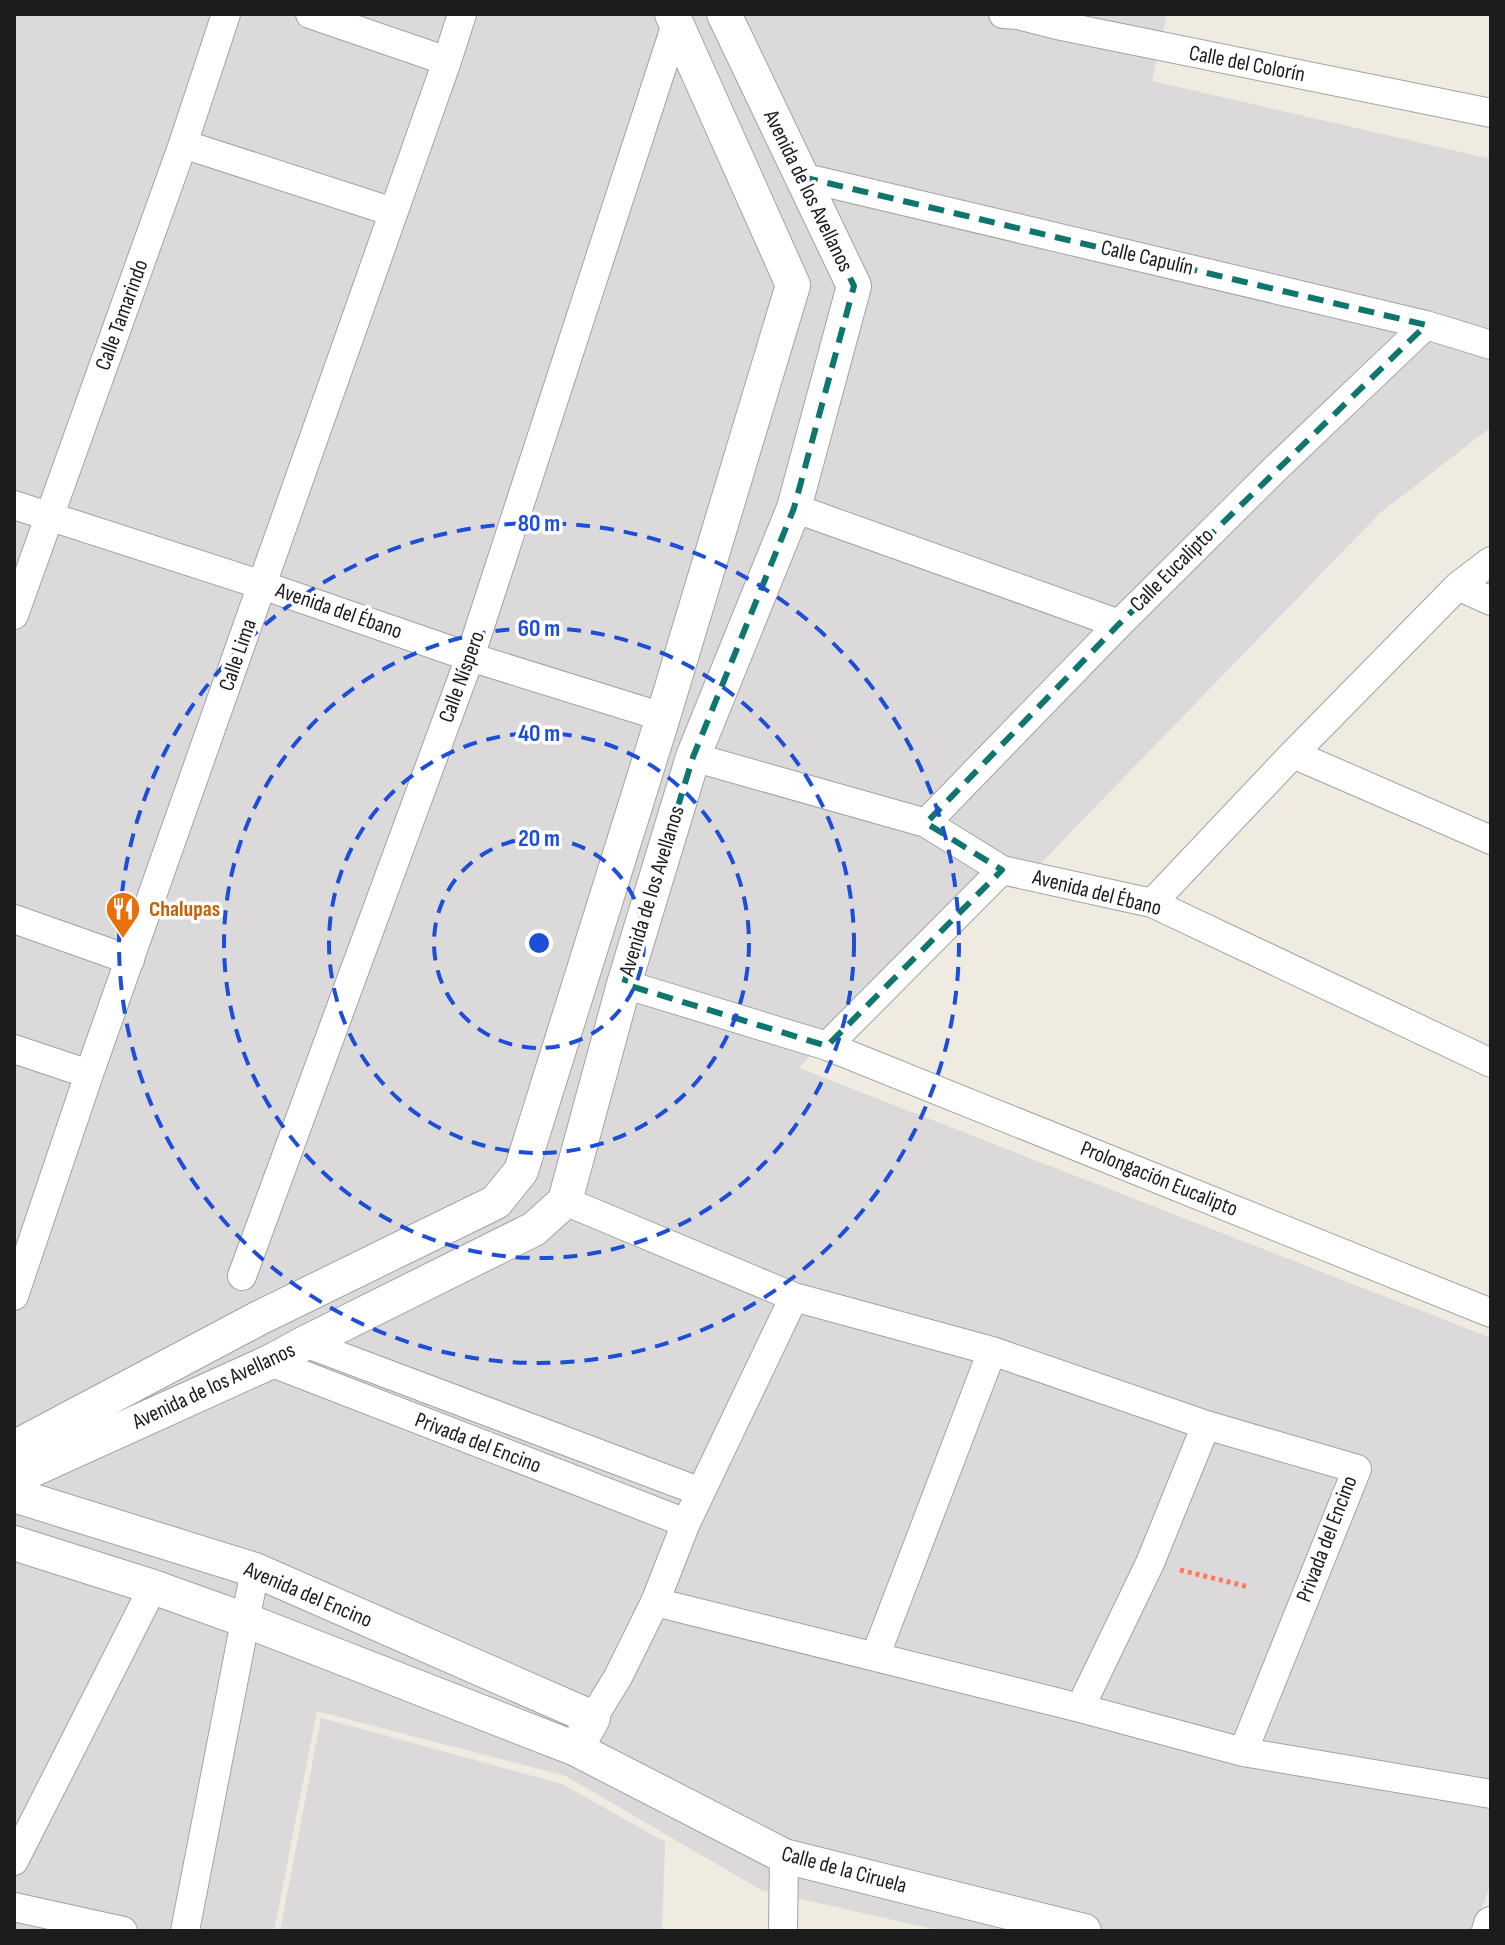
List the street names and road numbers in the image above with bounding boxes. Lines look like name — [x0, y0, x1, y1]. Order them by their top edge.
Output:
street label: Calle del Colorín — [1187, 40, 1307, 88]
street label: Avenida de los Avellanos — [757, 105, 859, 276]
street label: Calle Capulín — [1098, 234, 1196, 282]
street label: Calle Tamarindo — [89, 256, 155, 374]
street label: Calle Eucalipto — [1124, 522, 1220, 618]
street label: Avenida del Ébano — [271, 576, 406, 645]
street label: Calle Lima — [213, 616, 263, 694]
street label: Calle Níspero — [433, 627, 491, 727]
street label: Avenida de los Avellanos — [613, 803, 691, 980]
street label: Avenida del Ébano — [1029, 864, 1164, 922]
street label: Prolongación Eucalipto — [1076, 1135, 1242, 1223]
street label: Avenida de los Avellanos — [127, 1336, 300, 1436]
street label: Privada del Encino — [411, 1407, 545, 1479]
street label: Privada del Encino — [1291, 1472, 1363, 1606]
street label: Avenida del Encino — [239, 1556, 376, 1634]
street label: Calle de la Ciruela — [778, 1840, 910, 1900]

